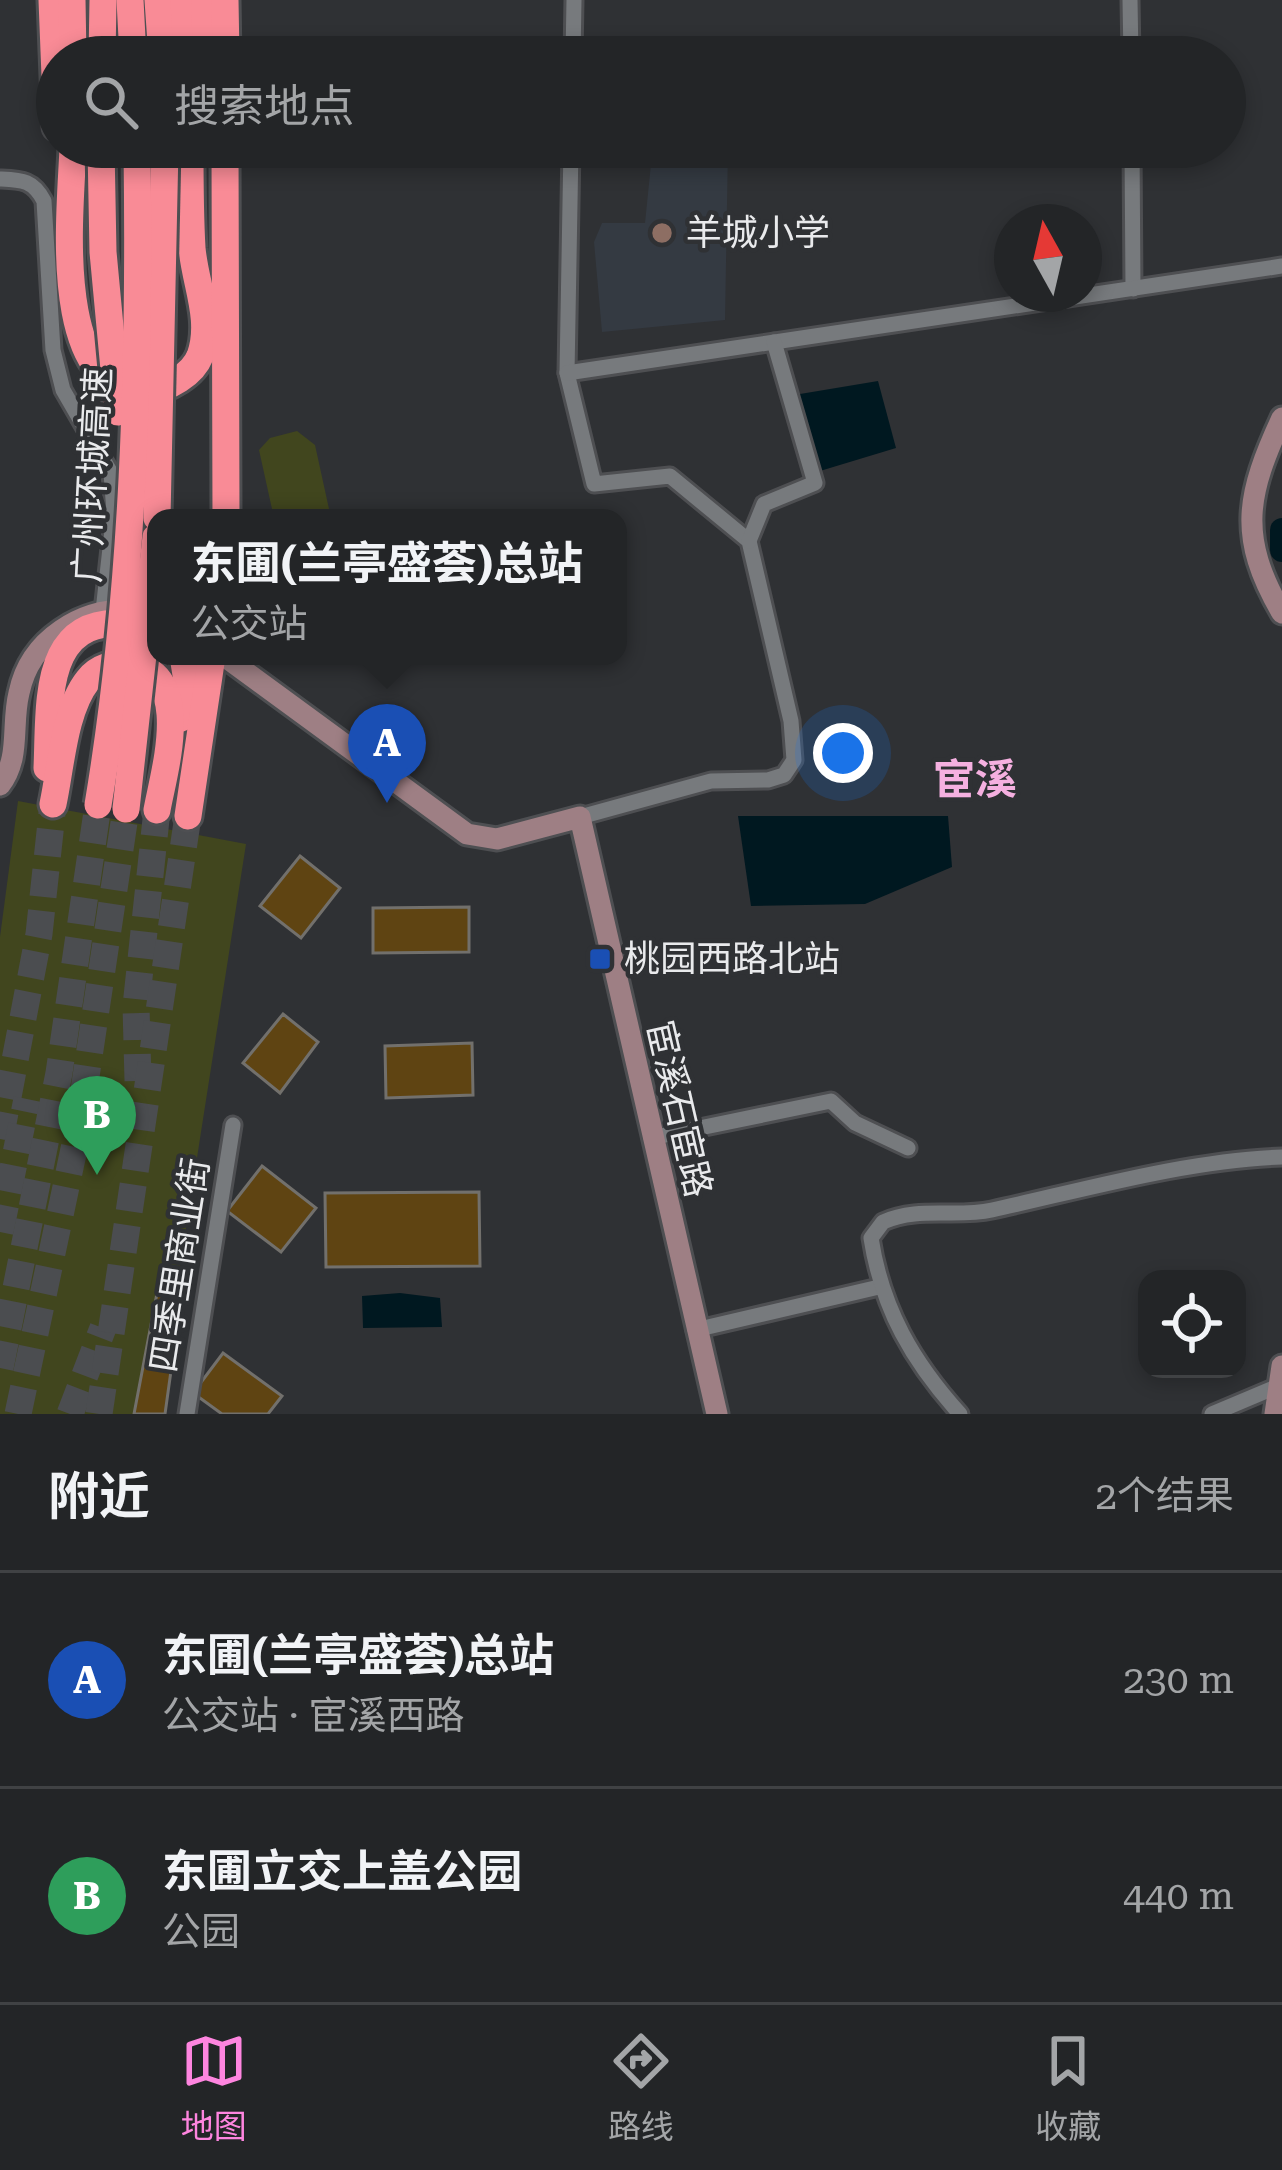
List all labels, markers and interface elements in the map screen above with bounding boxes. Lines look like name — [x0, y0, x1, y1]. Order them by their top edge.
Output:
search box — [36, 36, 1246, 168]
icon: search — [78, 69, 144, 135]
text: 搜索地点 — [174, 80, 354, 133]
north arrow — [994, 204, 1102, 312]
place label: 羊城小学 — [686, 212, 830, 254]
marker: 羊城小学 — [649, 220, 675, 246]
street label: 广州环城高速 — [66, 366, 120, 584]
popup — [147, 509, 627, 665]
text: 东圃(兰亭盛荟)总站 — [191, 537, 583, 590]
text: 公交站 — [191, 601, 308, 647]
pin: A — [348, 704, 426, 803]
your location — [813, 723, 873, 783]
district label: 宦溪 — [933, 755, 1017, 804]
place label: 桃园西路北站 — [624, 938, 840, 980]
marker: 桃园西路北站 — [587, 946, 613, 972]
street label: 宦溪石宦路 — [638, 1017, 720, 1201]
pin: B — [58, 1076, 136, 1175]
street label: 四季里商业街 — [142, 1155, 218, 1375]
map controls — [1138, 1270, 1246, 1378]
button: locate — [1138, 1270, 1246, 1378]
text: 附近 — [48, 1467, 150, 1526]
text: 2个结果 — [1095, 1473, 1234, 1519]
text: 东圃(兰亭盛荟)总站 — [162, 1629, 554, 1682]
text: A — [73, 1657, 101, 1703]
text: 230 m — [1123, 1657, 1234, 1703]
text: 公交站 · 宦溪西路 — [162, 1693, 465, 1739]
text: 东圃立交上盖公园 — [162, 1845, 522, 1898]
text: B — [73, 1873, 101, 1919]
text: 440 m — [1123, 1873, 1234, 1919]
text: 公园 — [162, 1909, 240, 1955]
tab: 地图 — [181, 2028, 247, 2148]
tab: 路线 — [608, 2028, 674, 2148]
tab: 收藏 — [1035, 2028, 1101, 2148]

